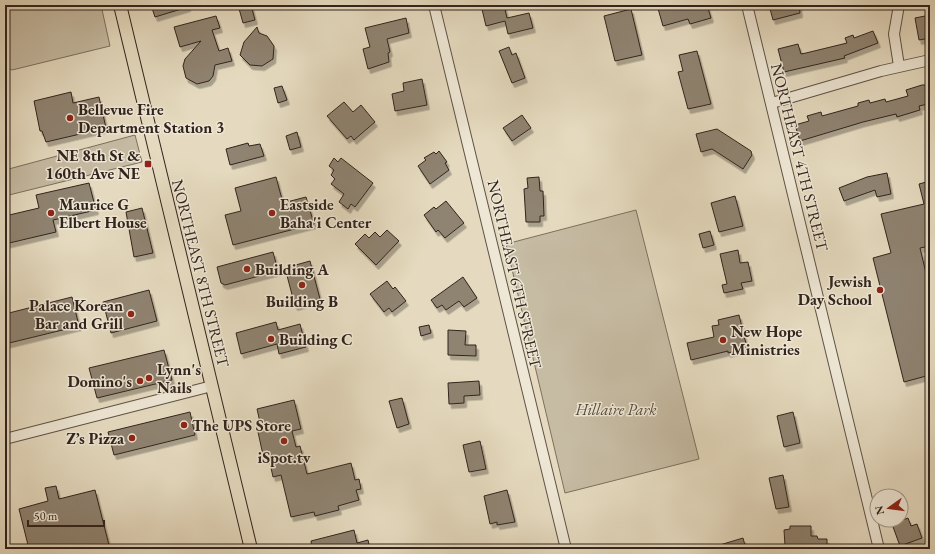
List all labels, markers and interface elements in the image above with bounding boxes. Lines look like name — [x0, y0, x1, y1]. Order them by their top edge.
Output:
street label: NORTHEAST 4TH STREET — [766, 61, 833, 253]
place label: Bellevue Fire Department Station 3 — [78, 99, 224, 138]
marker: Bellevue Fire Department Station 3 — [65, 113, 75, 123]
place label: NE 8th St & 160th Ave NE — [46, 145, 140, 184]
marker: NE 8th St & 160th Ave NE — [143, 159, 153, 169]
street label: NORTHEAST 8TH STREET — [167, 177, 234, 369]
street label: NORTHEAST 6TH STREET — [483, 178, 546, 371]
place label: Maurice G Elbert House — [59, 194, 147, 233]
place label: Eastside Baha'i Center — [280, 194, 372, 233]
marker: Maurice G Elbert House — [46, 208, 56, 218]
marker: Eastside Baha'i Center — [267, 208, 277, 218]
place label: Building A — [255, 259, 329, 280]
marker: Building A — [242, 264, 252, 274]
place label: Jewish Day School — [798, 271, 872, 310]
marker: Building B — [297, 280, 307, 290]
marker: Jewish Day School — [875, 285, 885, 295]
place label: Building B — [266, 291, 338, 312]
place label: Palace Korean Bar and Grill — [29, 295, 123, 334]
marker: Palace Korean Bar and Grill — [126, 309, 136, 319]
place label: New Hope Ministries — [731, 321, 803, 360]
place label: Building C — [279, 329, 353, 350]
marker: Building C — [266, 334, 276, 344]
marker: New Hope Ministries — [718, 335, 728, 345]
place label: Lynn's Nails — [157, 359, 201, 398]
place label: Domino's — [67, 371, 132, 392]
marker: Lynn's Nails — [144, 373, 154, 383]
marker: Domino's — [135, 376, 145, 386]
park label: Hillaire Park — [574, 399, 657, 420]
place label: The UPS Store — [192, 415, 291, 436]
marker: The UPS Store — [179, 420, 189, 430]
place label: Z’s Pizza — [66, 428, 125, 449]
marker: Z’s Pizza — [127, 433, 137, 443]
marker: iSpot.tv — [279, 436, 289, 446]
place label: iSpot.tv — [257, 447, 311, 468]
north arrow — [869, 488, 909, 528]
scale bar — [28, 502, 104, 528]
text: N — [871, 504, 887, 516]
text: 50 m — [34, 508, 58, 524]

